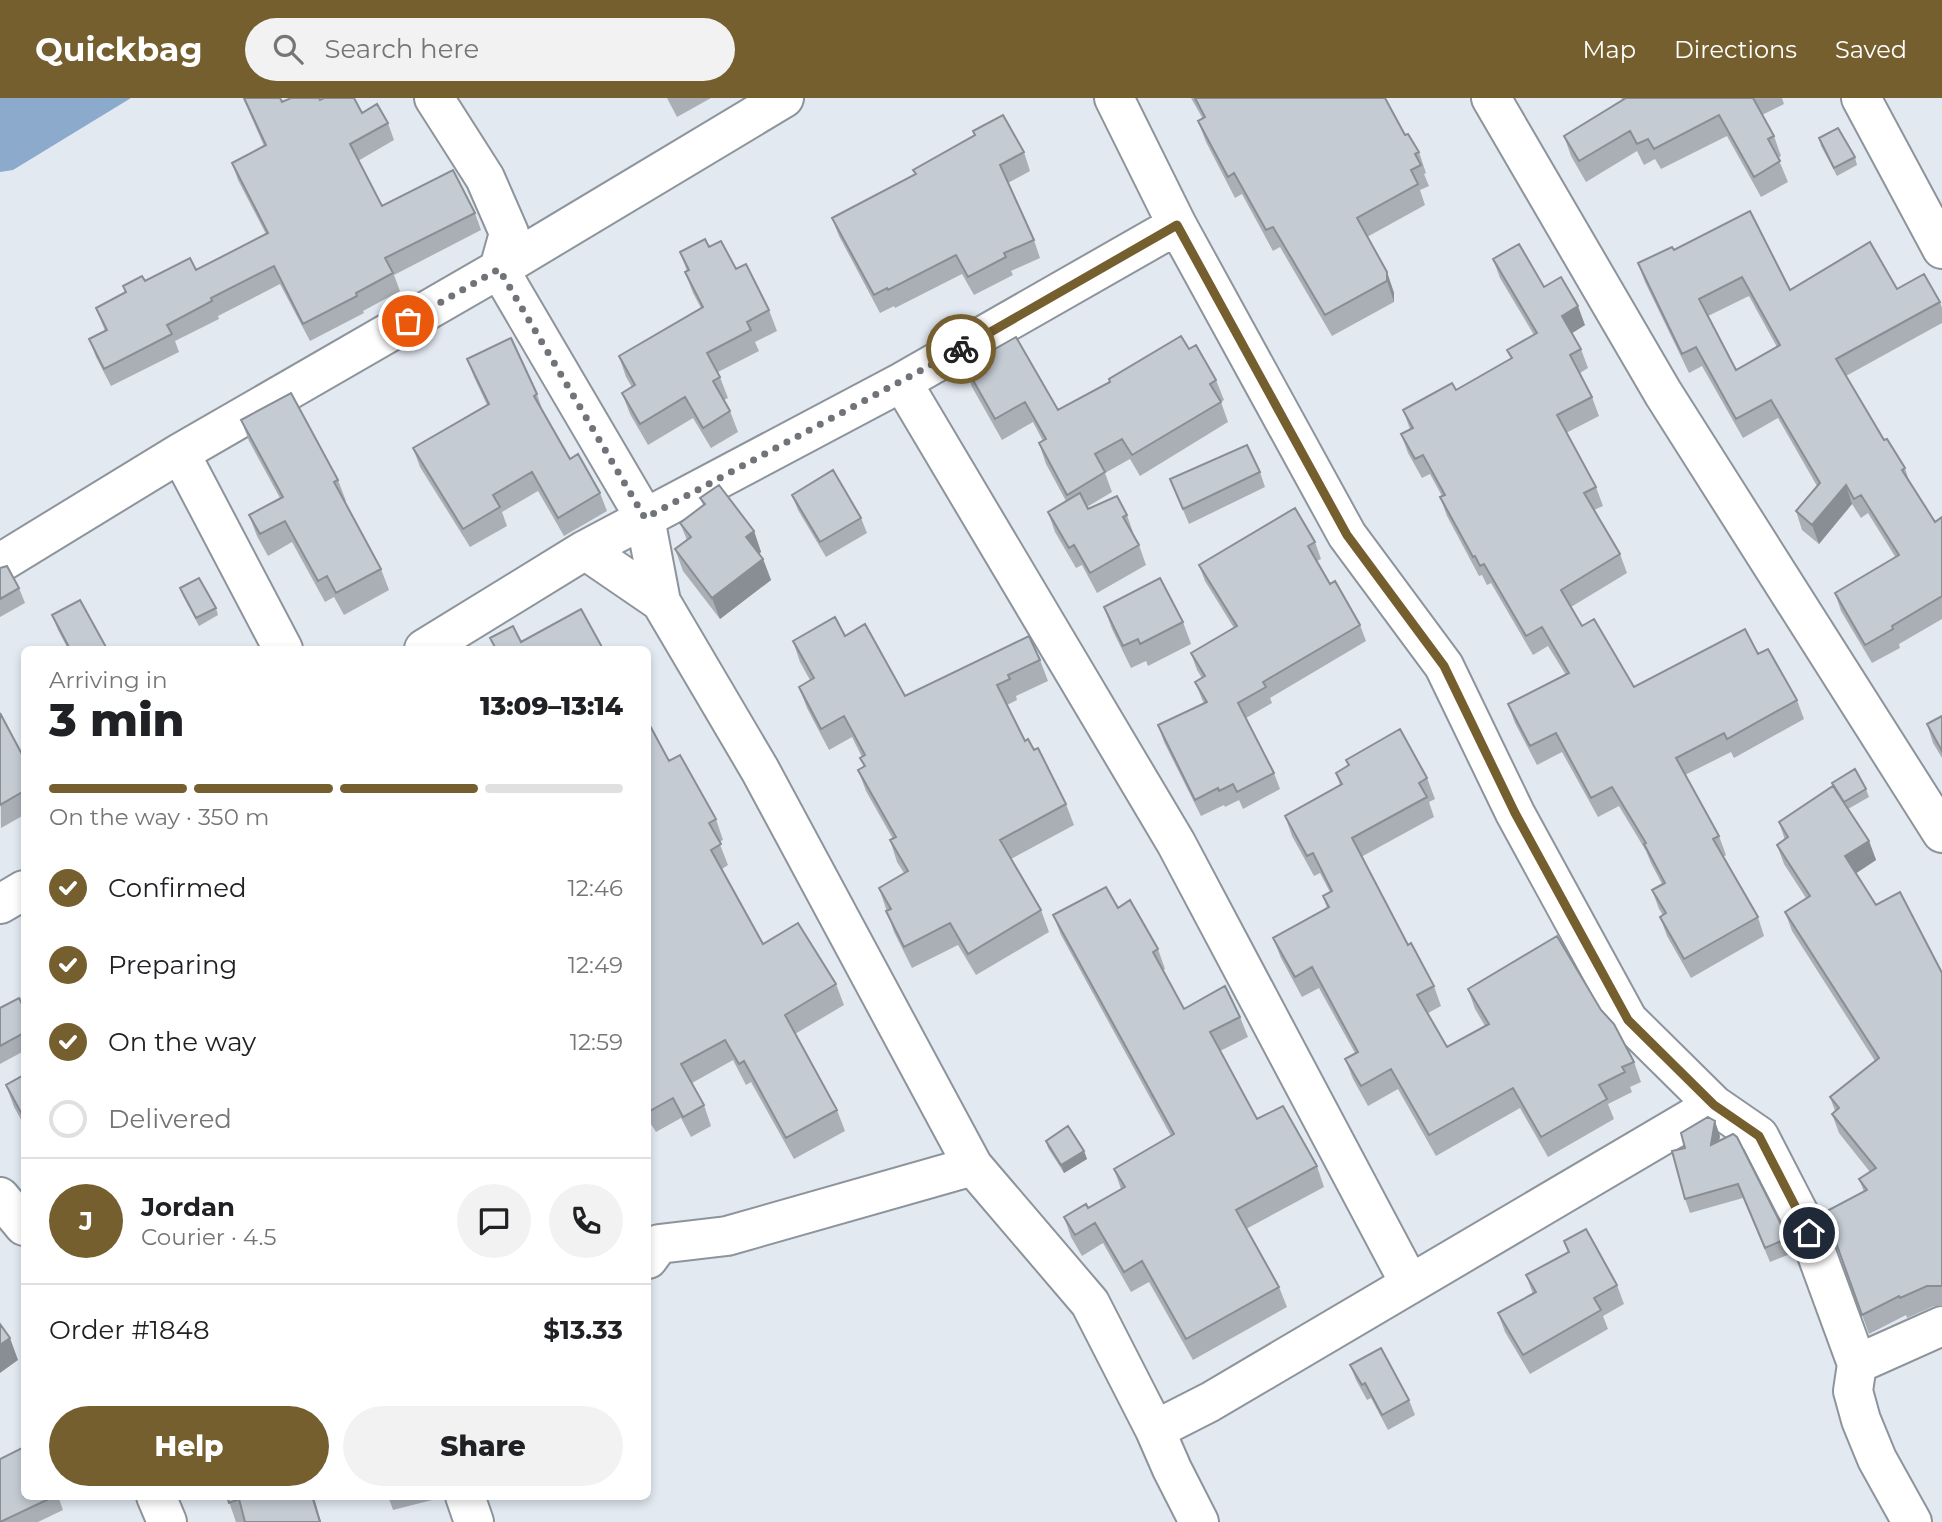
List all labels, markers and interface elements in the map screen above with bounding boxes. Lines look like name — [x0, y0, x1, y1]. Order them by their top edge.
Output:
search box — [245, 18, 735, 81]
text: Quickbag — [35, 29, 203, 69]
icon: search — [269, 30, 307, 68]
text: Search here — [325, 33, 479, 65]
text: Map — [1583, 35, 1636, 64]
text: Directions — [1674, 35, 1797, 64]
text: Saved — [1835, 35, 1907, 64]
pin — [378, 291, 438, 351]
icon: bag — [389, 302, 427, 340]
courier — [926, 314, 996, 384]
icon: bike — [942, 330, 980, 368]
text: Arriving in — [49, 666, 168, 694]
text: 13:09–13:14 — [480, 690, 623, 722]
text: 3 min — [49, 691, 185, 748]
text: On the way · 350 m — [49, 803, 269, 831]
icon: check — [49, 869, 87, 907]
text: Confirmed — [108, 872, 247, 904]
text: 12:46 — [568, 874, 623, 902]
icon: check — [49, 946, 87, 984]
text: Preparing — [108, 949, 237, 981]
text: 12:49 — [568, 951, 623, 979]
icon: check — [49, 1023, 87, 1061]
text: On the way — [108, 1026, 256, 1058]
text: 12:59 — [570, 1028, 623, 1056]
text: Delivered — [108, 1103, 232, 1135]
button: chat — [457, 1184, 531, 1258]
button: phone — [549, 1184, 623, 1258]
text: Jordan — [141, 1191, 235, 1223]
pin — [1779, 1203, 1839, 1263]
text: J — [79, 1205, 93, 1237]
icon: home — [1790, 1214, 1828, 1252]
text: Courier · 4.5 — [141, 1223, 276, 1251]
text: Order #1848 — [49, 1314, 210, 1346]
text: $13.33 — [543, 1314, 623, 1346]
button: Help — [49, 1406, 329, 1486]
button: Share — [343, 1406, 623, 1486]

